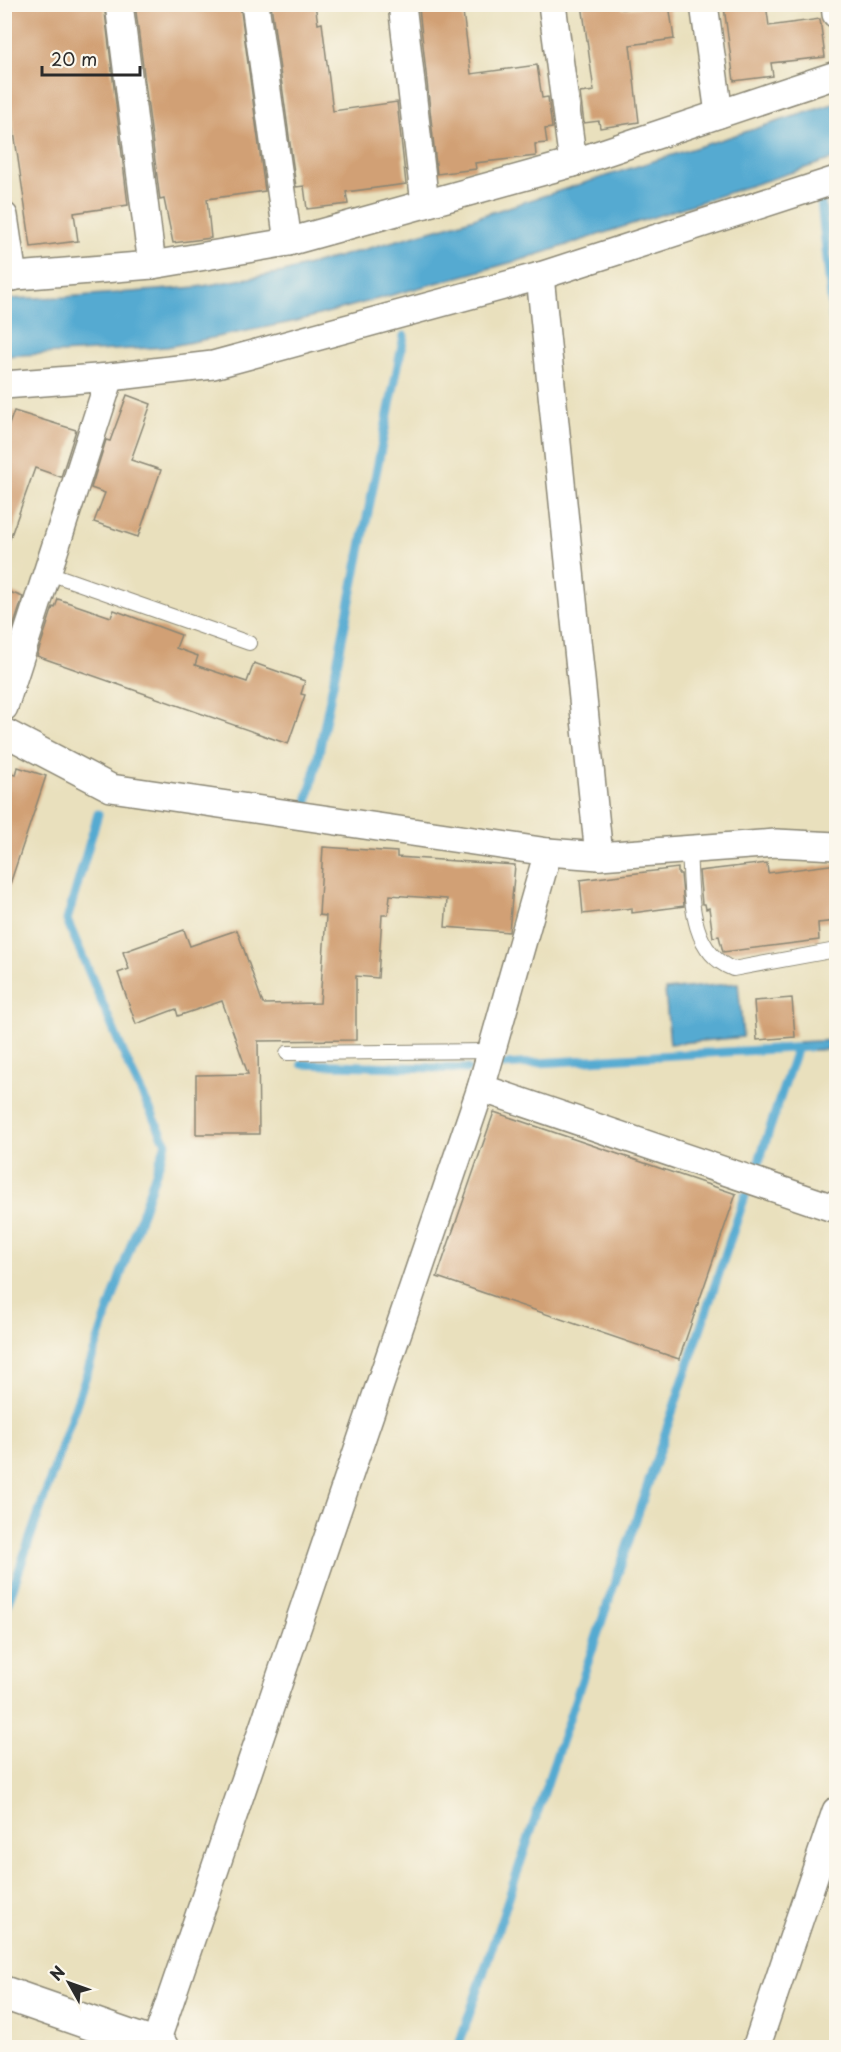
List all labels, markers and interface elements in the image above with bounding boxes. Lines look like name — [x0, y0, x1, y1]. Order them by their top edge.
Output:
scale bar — [42, 39, 140, 77]
text: 20 m — [51, 45, 97, 72]
north arrow — [39, 1953, 99, 2013]
text: N — [43, 1960, 70, 1985]

